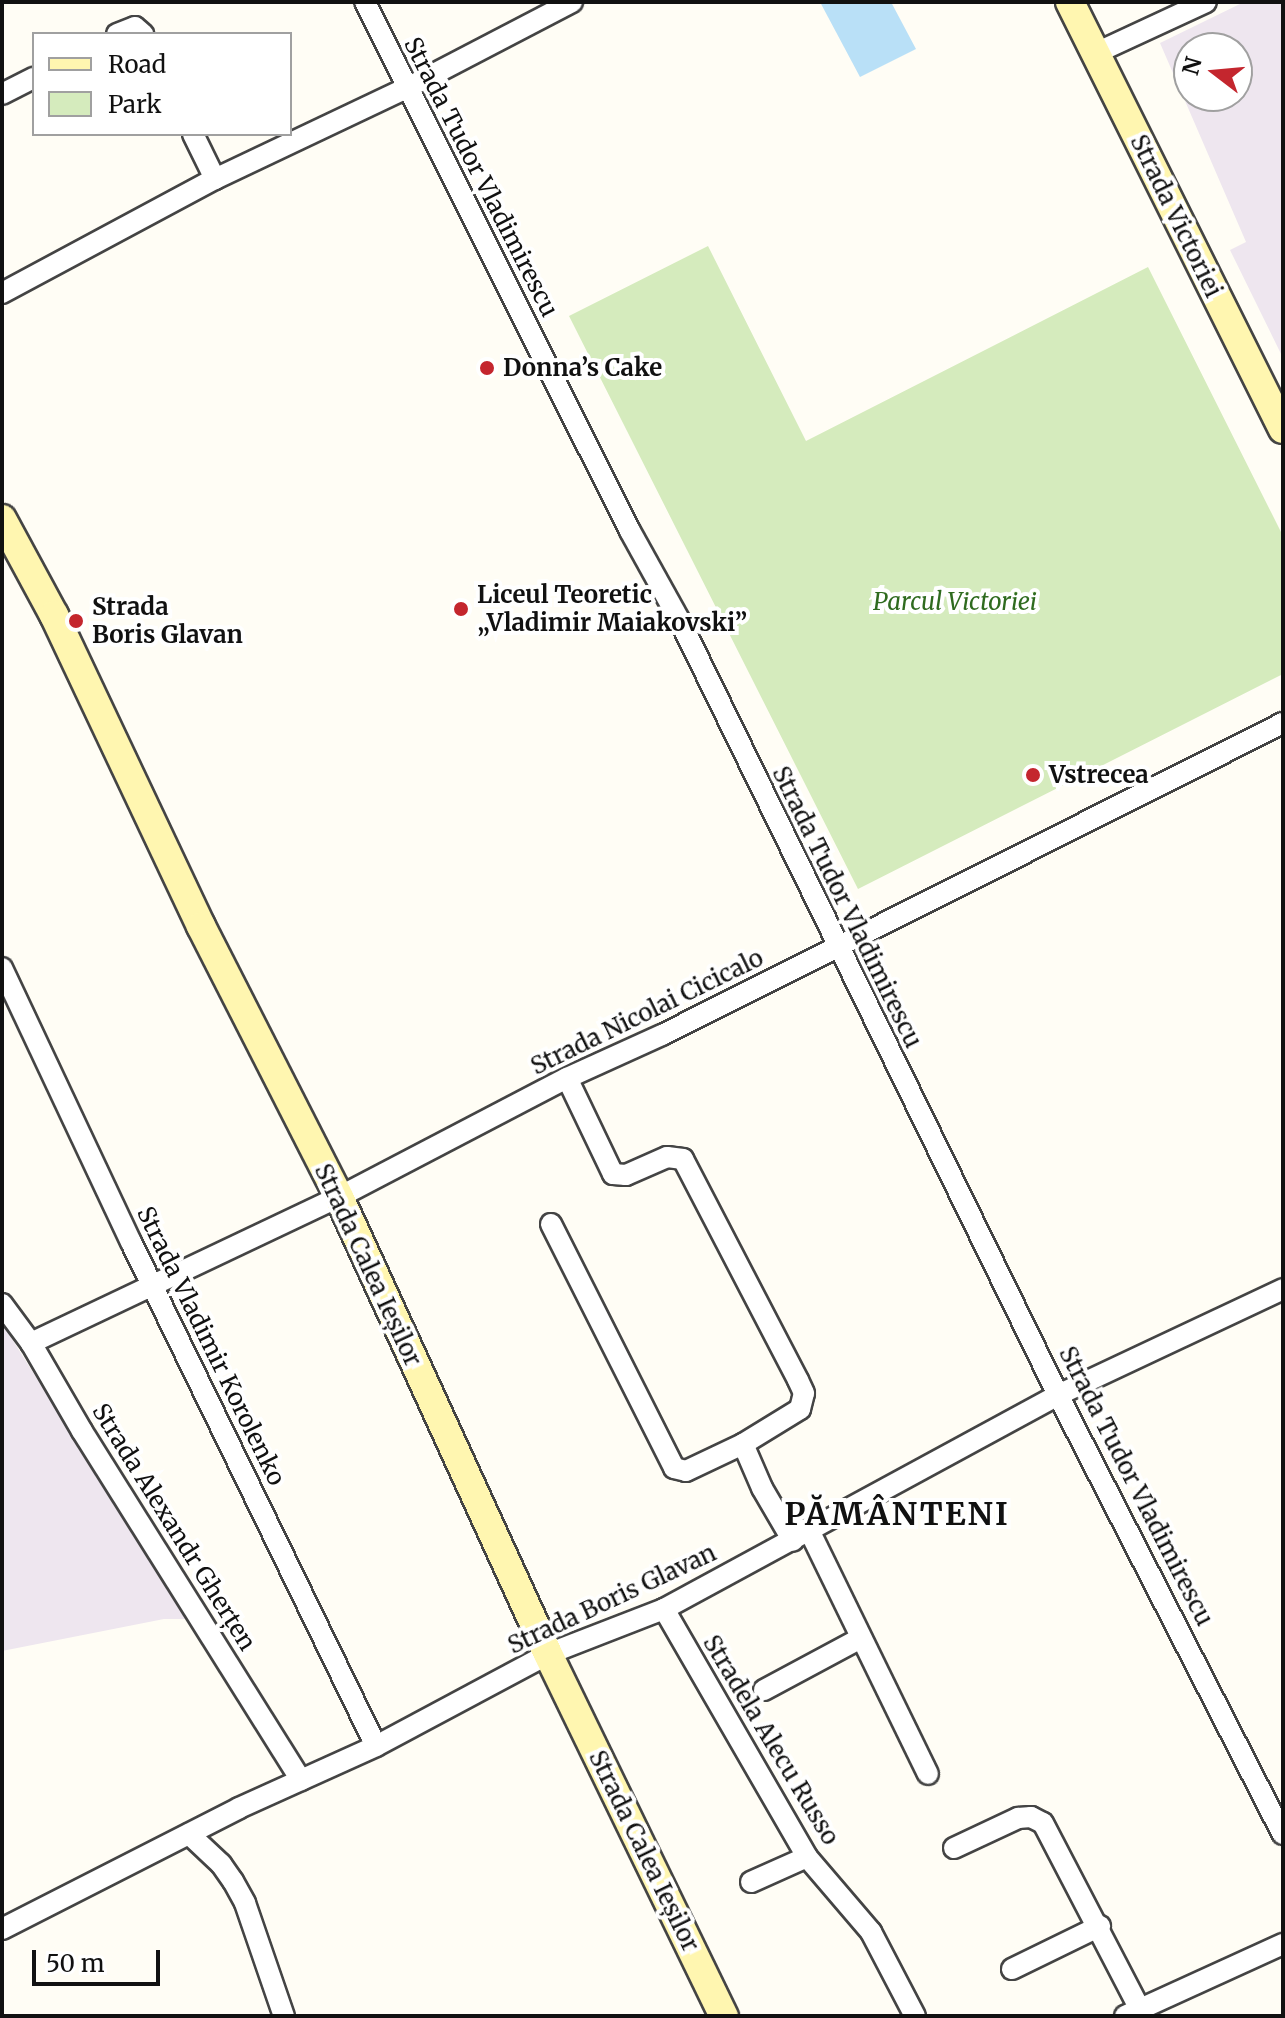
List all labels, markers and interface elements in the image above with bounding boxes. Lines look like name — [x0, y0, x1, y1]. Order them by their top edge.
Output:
legend — [32, 32, 292, 136]
north arrow — [1173, 32, 1253, 112]
street label: Strada Tudor Vladimirescu — [398, 33, 564, 321]
text: Road — [108, 49, 166, 80]
text: N — [1176, 54, 1208, 78]
text: Park — [108, 89, 161, 120]
street label: Strada Victoriei — [1124, 130, 1228, 302]
place label: Donna’s Cake — [503, 354, 662, 382]
marker: Donna’s Cake — [478, 359, 496, 377]
place label: Liceul Teoretic „Vladimir Maiakovski” — [477, 581, 747, 637]
park label: Parcul Victoriei — [873, 588, 1037, 616]
place label: Strada Boris Glavan — [92, 593, 243, 649]
marker: Liceul Teoretic „Vladimir Maiakovski” — [452, 600, 470, 618]
marker: Strada Boris Glavan — [67, 612, 85, 630]
place label: Vstrecea — [1049, 761, 1149, 789]
street label: Strada Tudor Vladimirescu — [766, 762, 928, 1052]
marker: Vstrecea — [1024, 766, 1042, 784]
street label: Strada Nicolai Cicicalo — [526, 943, 768, 1081]
street label: Strada Calea Ieșilor — [308, 1159, 428, 1371]
street label: Strada Vladimir Korolenko — [131, 1202, 291, 1490]
street label: Strada Tudor Vladimirescu — [1053, 1342, 1219, 1630]
street label: Strada Alexandr Gherțen — [86, 1398, 262, 1656]
district label: PĂMÂNTENI — [784, 1495, 1010, 1533]
street label: Strada Boris Glavan — [503, 1538, 721, 1660]
street label: Stradela Alecu Russo — [697, 1630, 845, 1850]
street label: Strada Calea Ieșilor — [583, 1746, 705, 1956]
scale bar — [36, 1934, 164, 1984]
text: 50 m — [46, 1948, 105, 1979]

